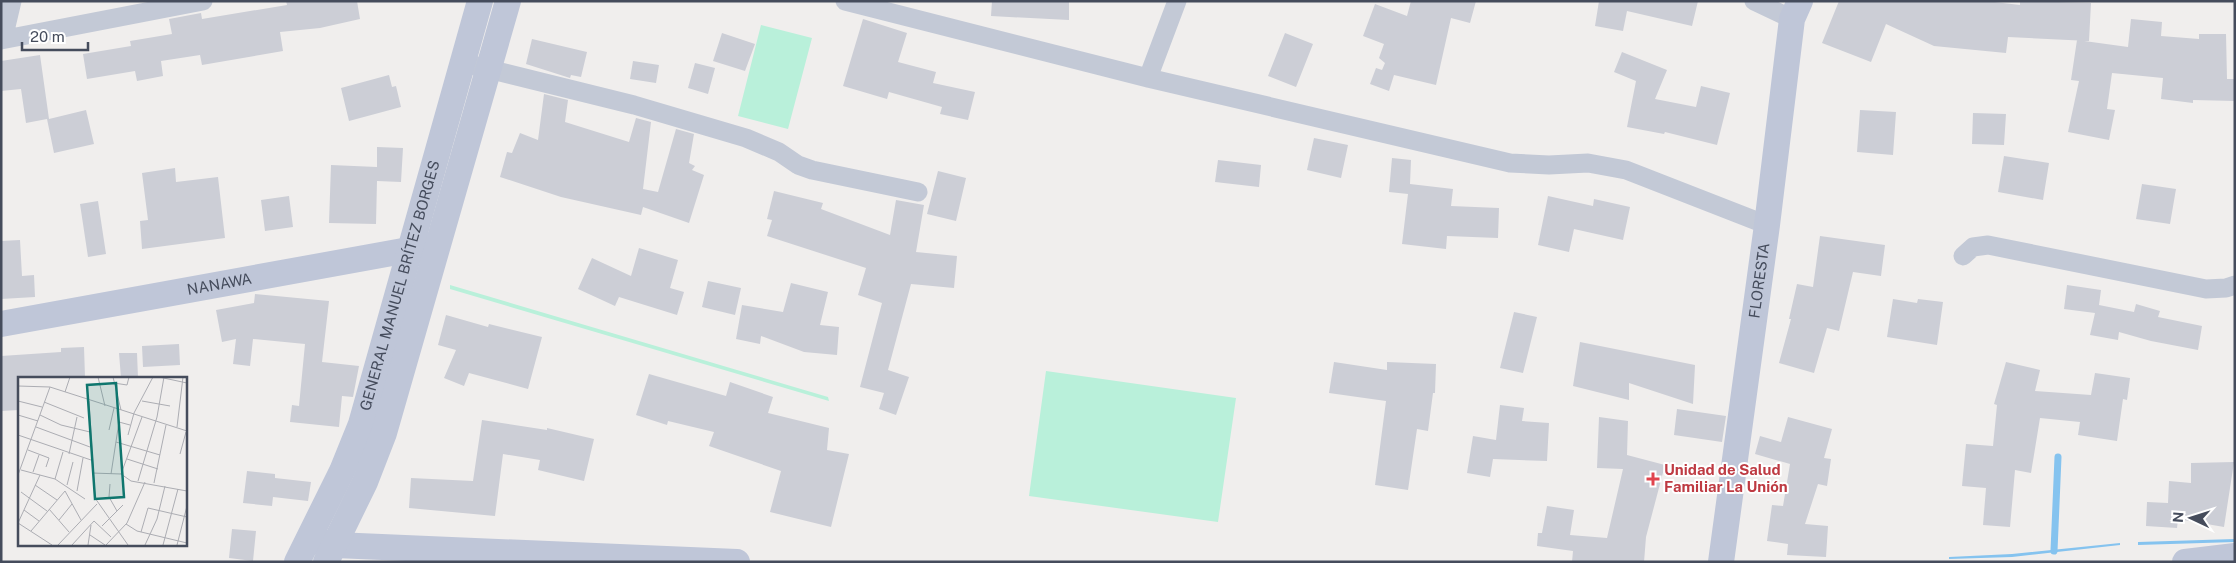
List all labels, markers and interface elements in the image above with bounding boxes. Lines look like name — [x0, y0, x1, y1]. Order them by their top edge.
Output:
scale bar — [22, 20, 89, 52]
text: 20 m — [30, 28, 65, 45]
street label: GENERAL MANUEL BRÍTEZ BORGES — [356, 158, 443, 413]
street label: FLORESTA — [1745, 241, 1773, 319]
street label: NANAWA — [186, 270, 253, 298]
inset map — [18, 377, 186, 546]
place label: Unidad de Salud Familiar La Unión — [1664, 461, 1788, 495]
marker: Unidad de Salud Familiar La Unión — [1646, 472, 1660, 486]
north arrow — [2166, 493, 2216, 543]
text: N — [2170, 511, 2186, 523]

